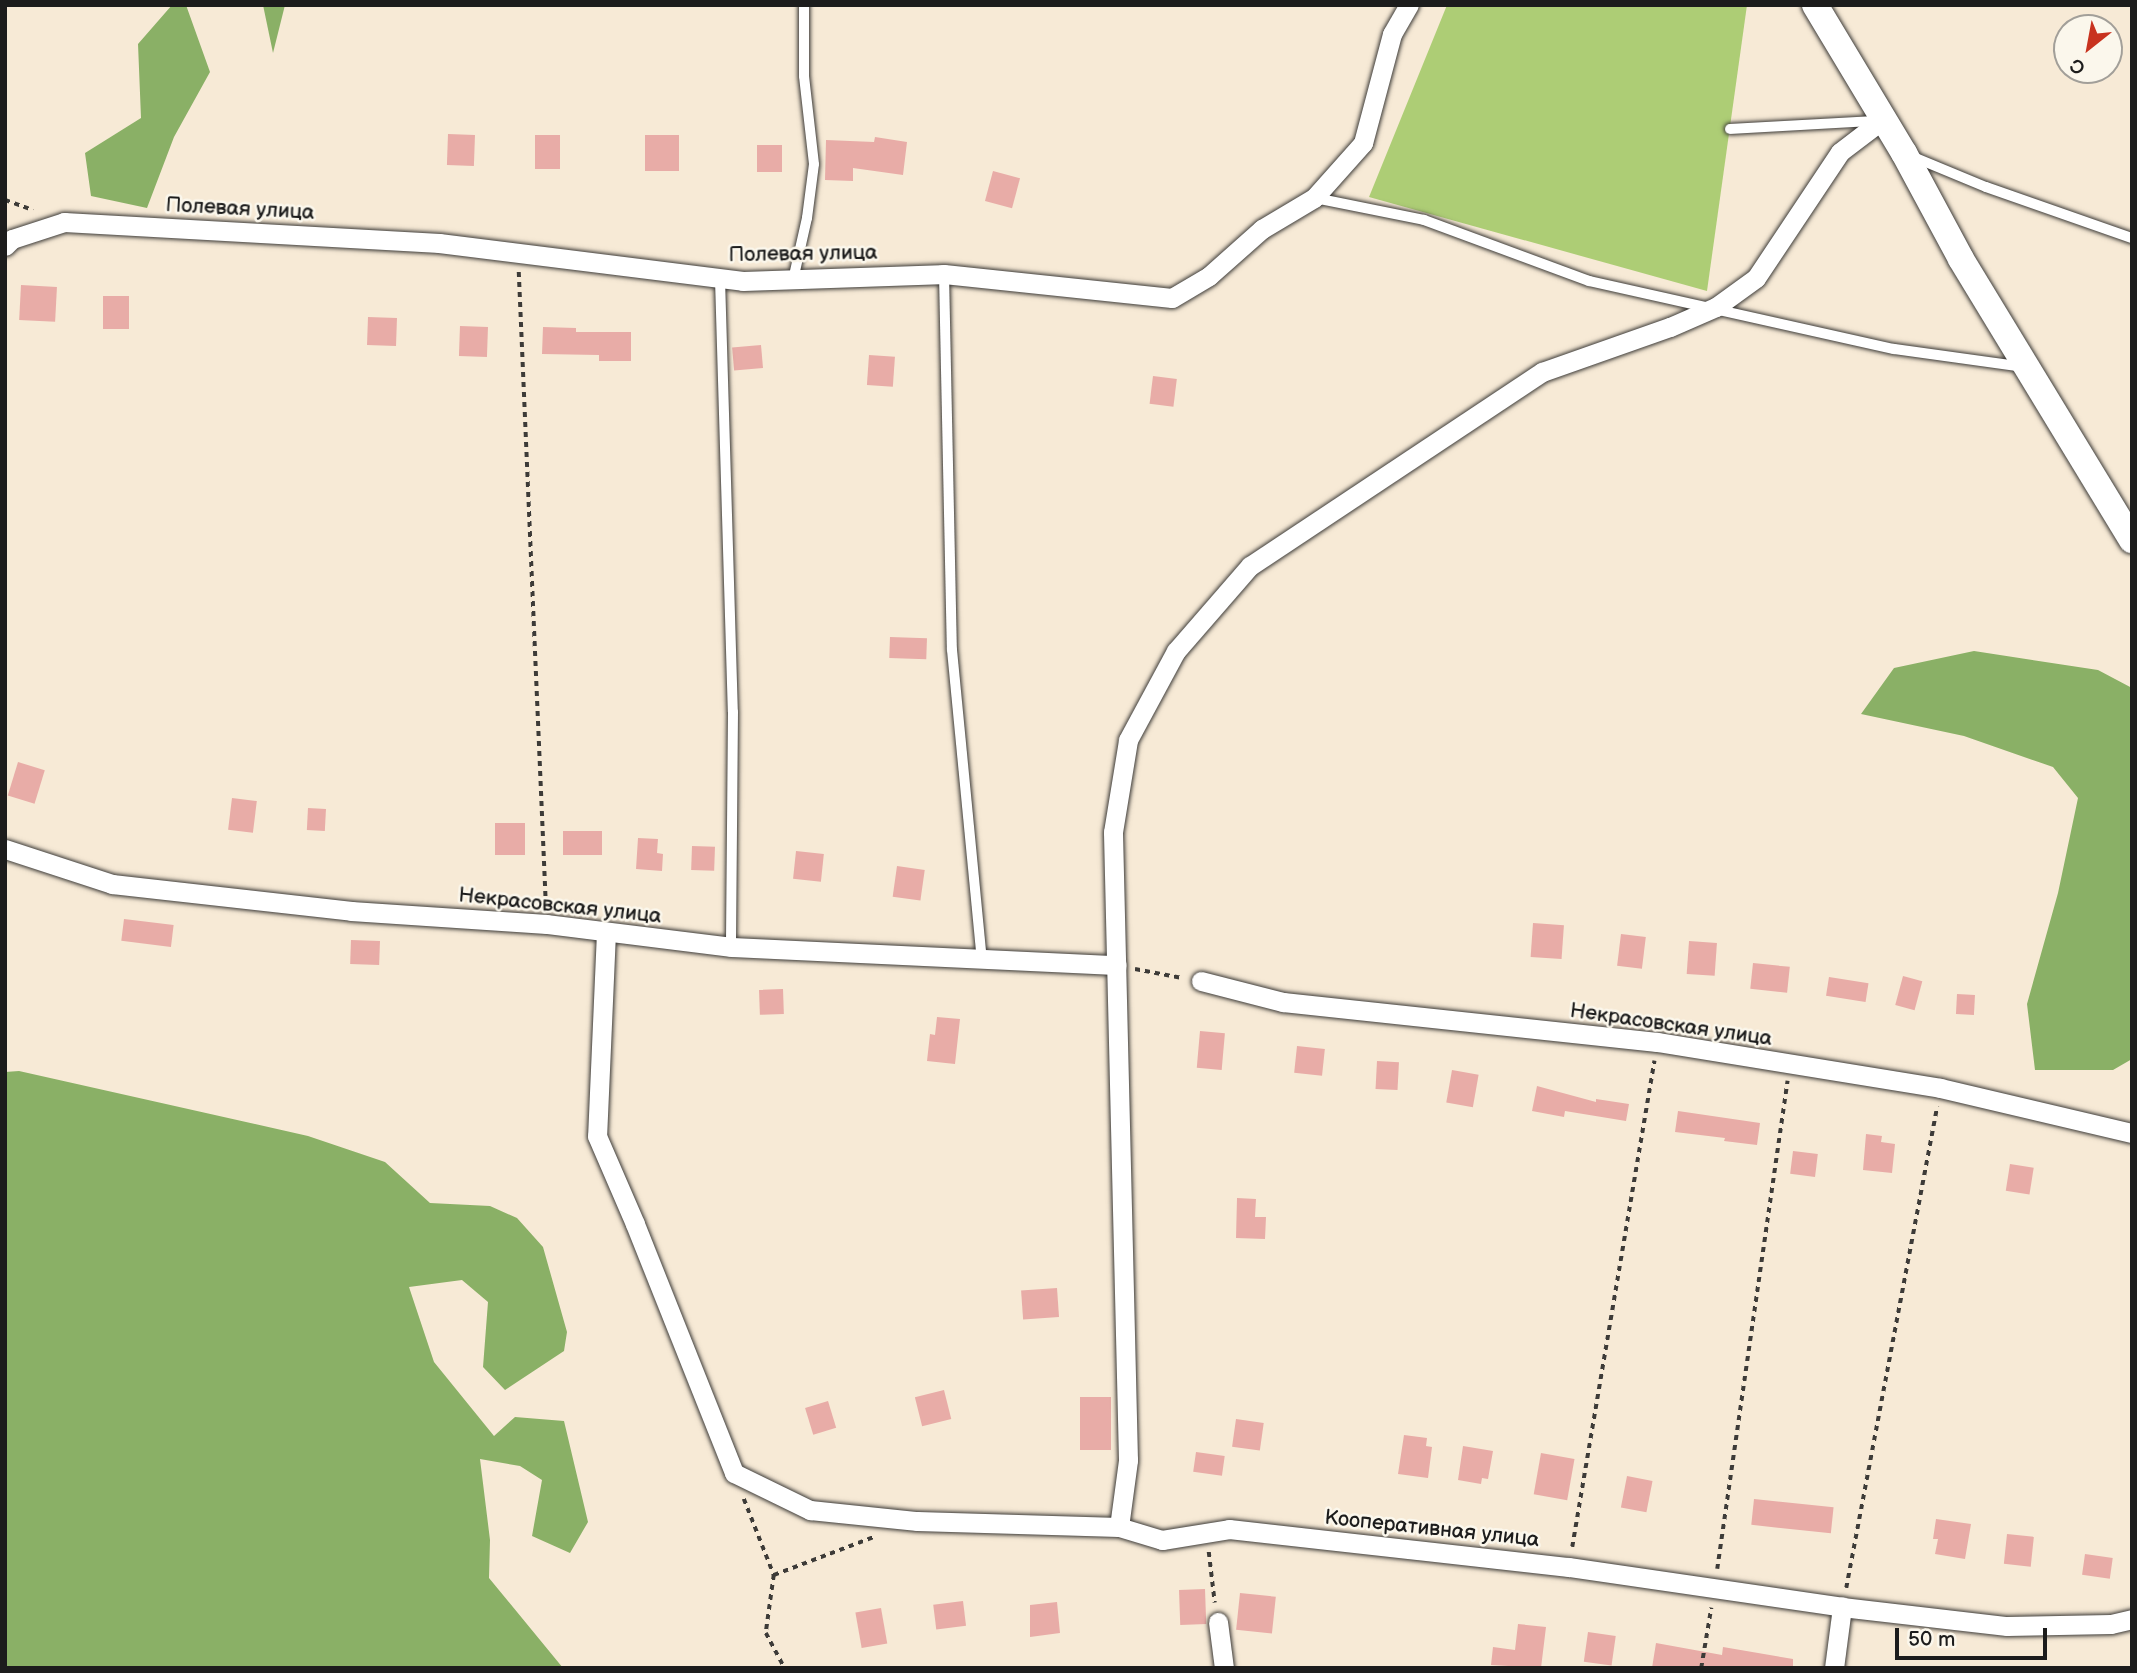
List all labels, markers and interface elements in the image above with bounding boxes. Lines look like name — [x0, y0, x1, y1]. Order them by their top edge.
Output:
north arrow — [2053, 14, 2123, 84]
text: С — [2066, 52, 2090, 79]
street label: Полевая улица — [165, 193, 315, 225]
street label: Полевая улица — [728, 240, 878, 268]
street label: Некрасовская улица — [457, 883, 663, 929]
street label: Некрасовская улица — [1568, 998, 1774, 1052]
street label: Кооперативная улица — [1323, 1505, 1541, 1553]
scale bar — [1899, 1614, 2051, 1658]
text: 50 m — [1908, 1627, 1955, 1652]

